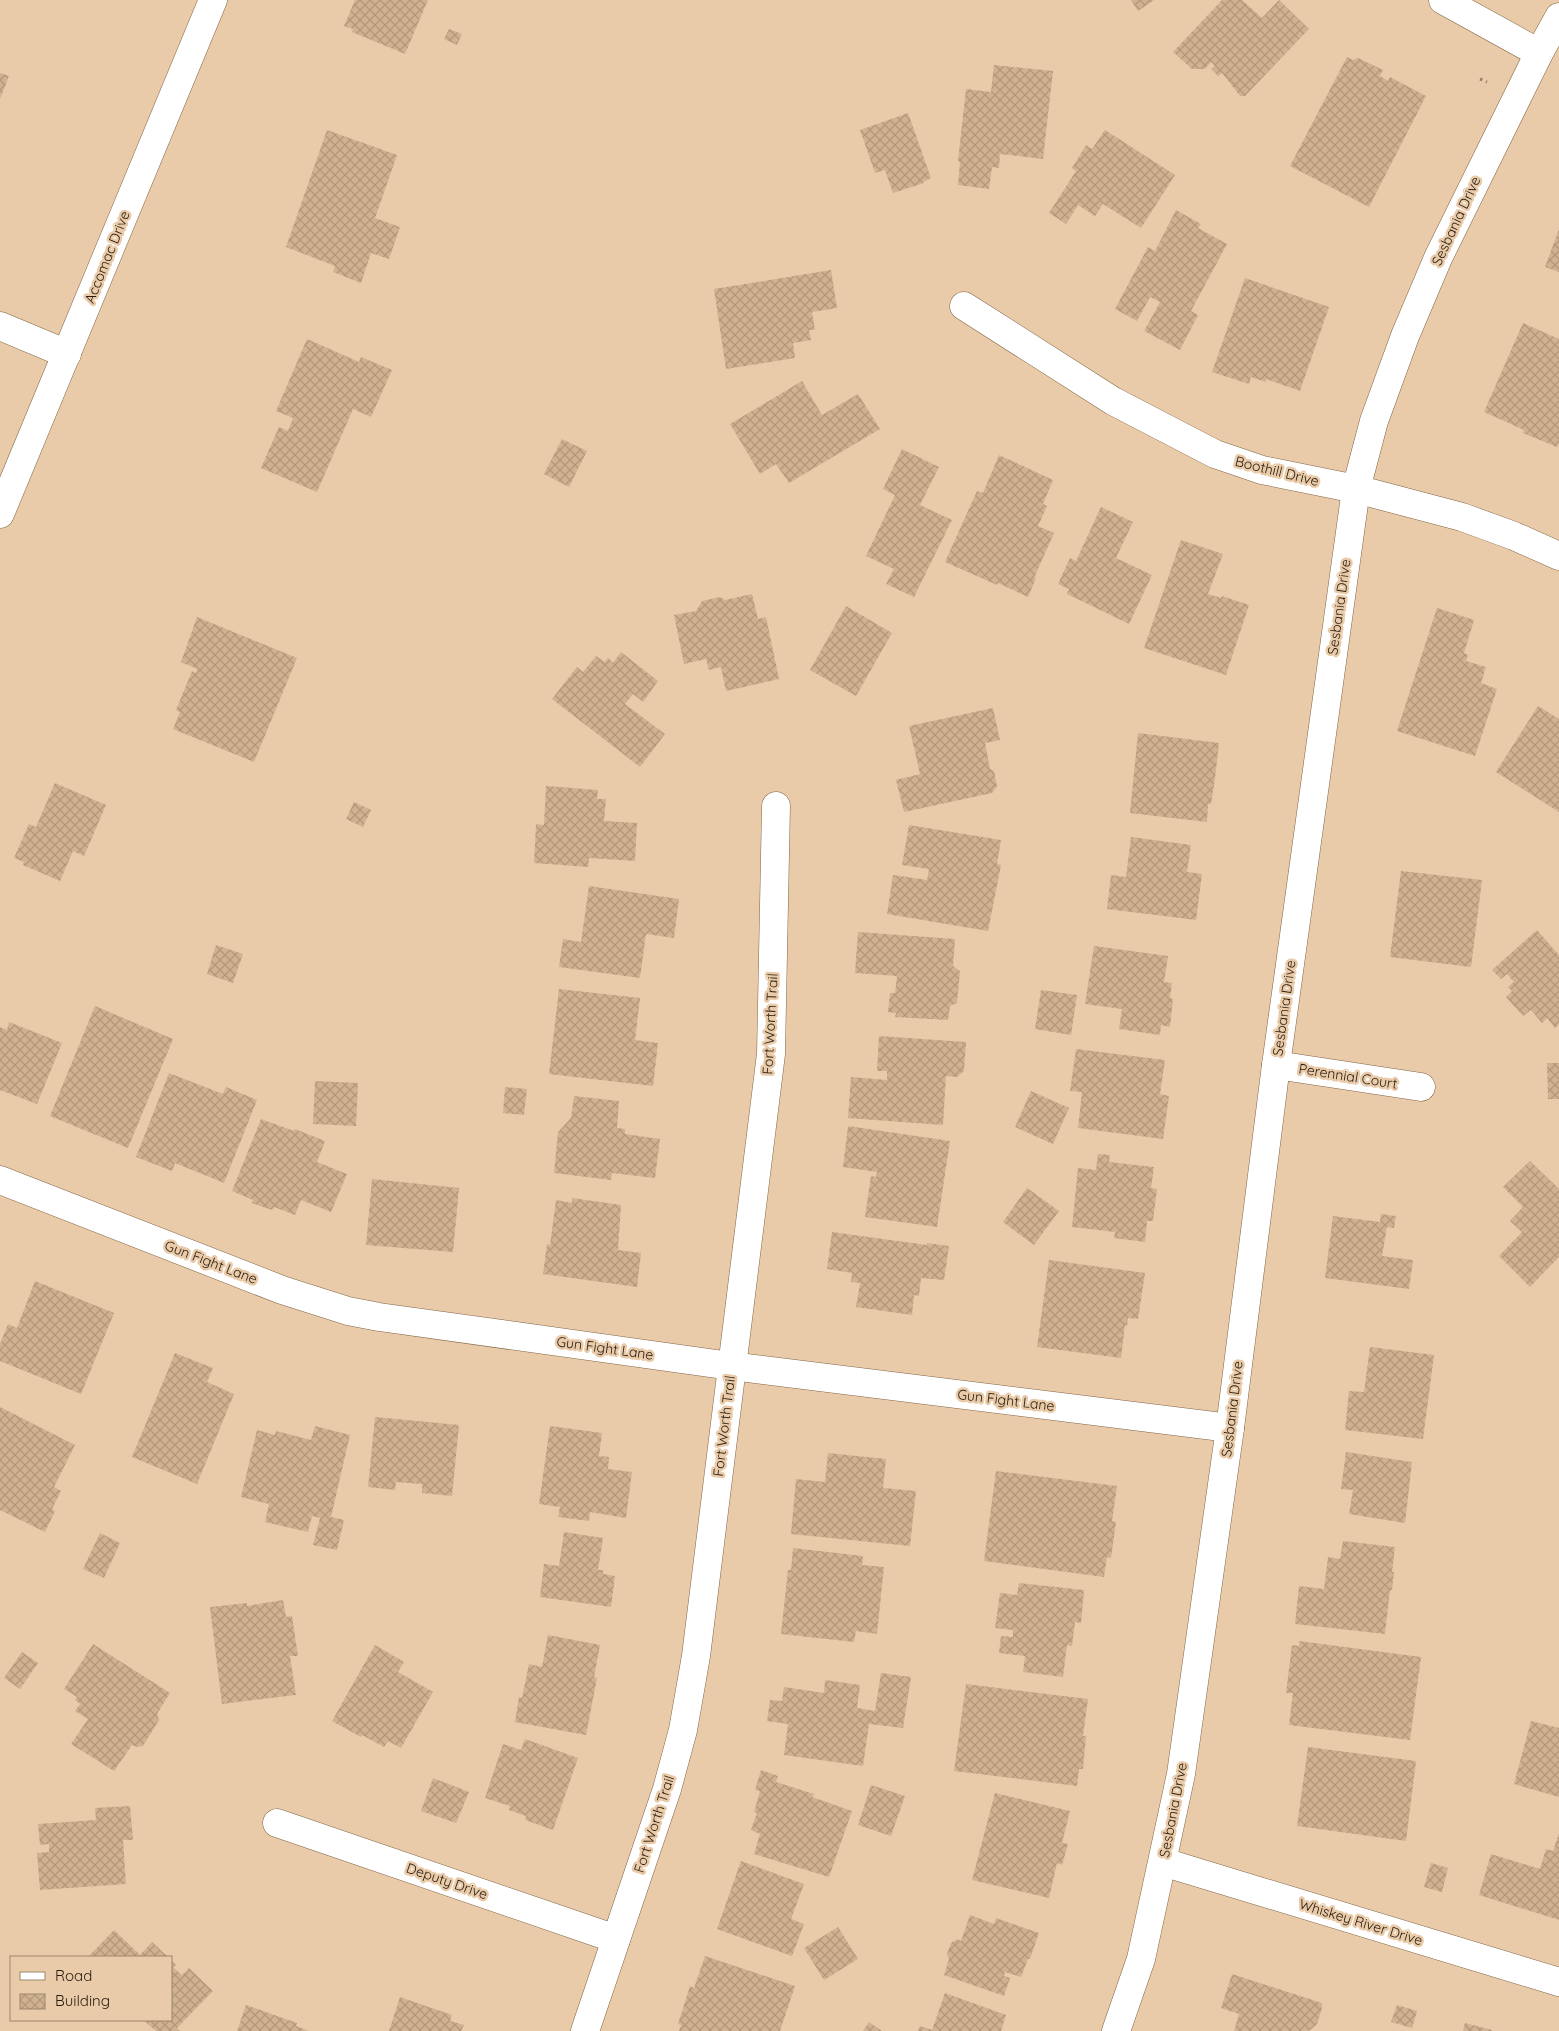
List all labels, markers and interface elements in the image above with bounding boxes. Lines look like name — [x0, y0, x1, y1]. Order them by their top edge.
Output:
street label: Sesbania Drive — [1427, 173, 1485, 268]
street label: Accomac Drive — [80, 208, 134, 306]
street label: Boothill Drive — [1233, 452, 1321, 490]
street label: Sesbania Drive — [1323, 558, 1355, 656]
street label: Sesbania Drive — [1268, 959, 1300, 1057]
street label: Fort Worth Trail — [758, 973, 782, 1075]
street label: Perennial Court — [1297, 1059, 1399, 1093]
street label: Gun Fight Lane — [162, 1236, 260, 1288]
street label: Gun Fight Lane — [555, 1332, 655, 1364]
street label: Sesbania Drive — [1217, 1360, 1247, 1458]
street label: Fort Worth Trail — [709, 1375, 739, 1477]
street label: Gun Fight Lane — [956, 1385, 1056, 1415]
street label: Sesbania Drive — [1155, 1761, 1191, 1859]
street label: Fort Worth Trail — [630, 1773, 678, 1875]
street label: Deputy Drive — [404, 1859, 490, 1903]
street label: Whiskey River Drive — [1297, 1895, 1425, 1949]
legend — [10, 1956, 172, 2021]
text: Road — [55, 1966, 92, 1985]
text: Building — [55, 1991, 110, 2010]

